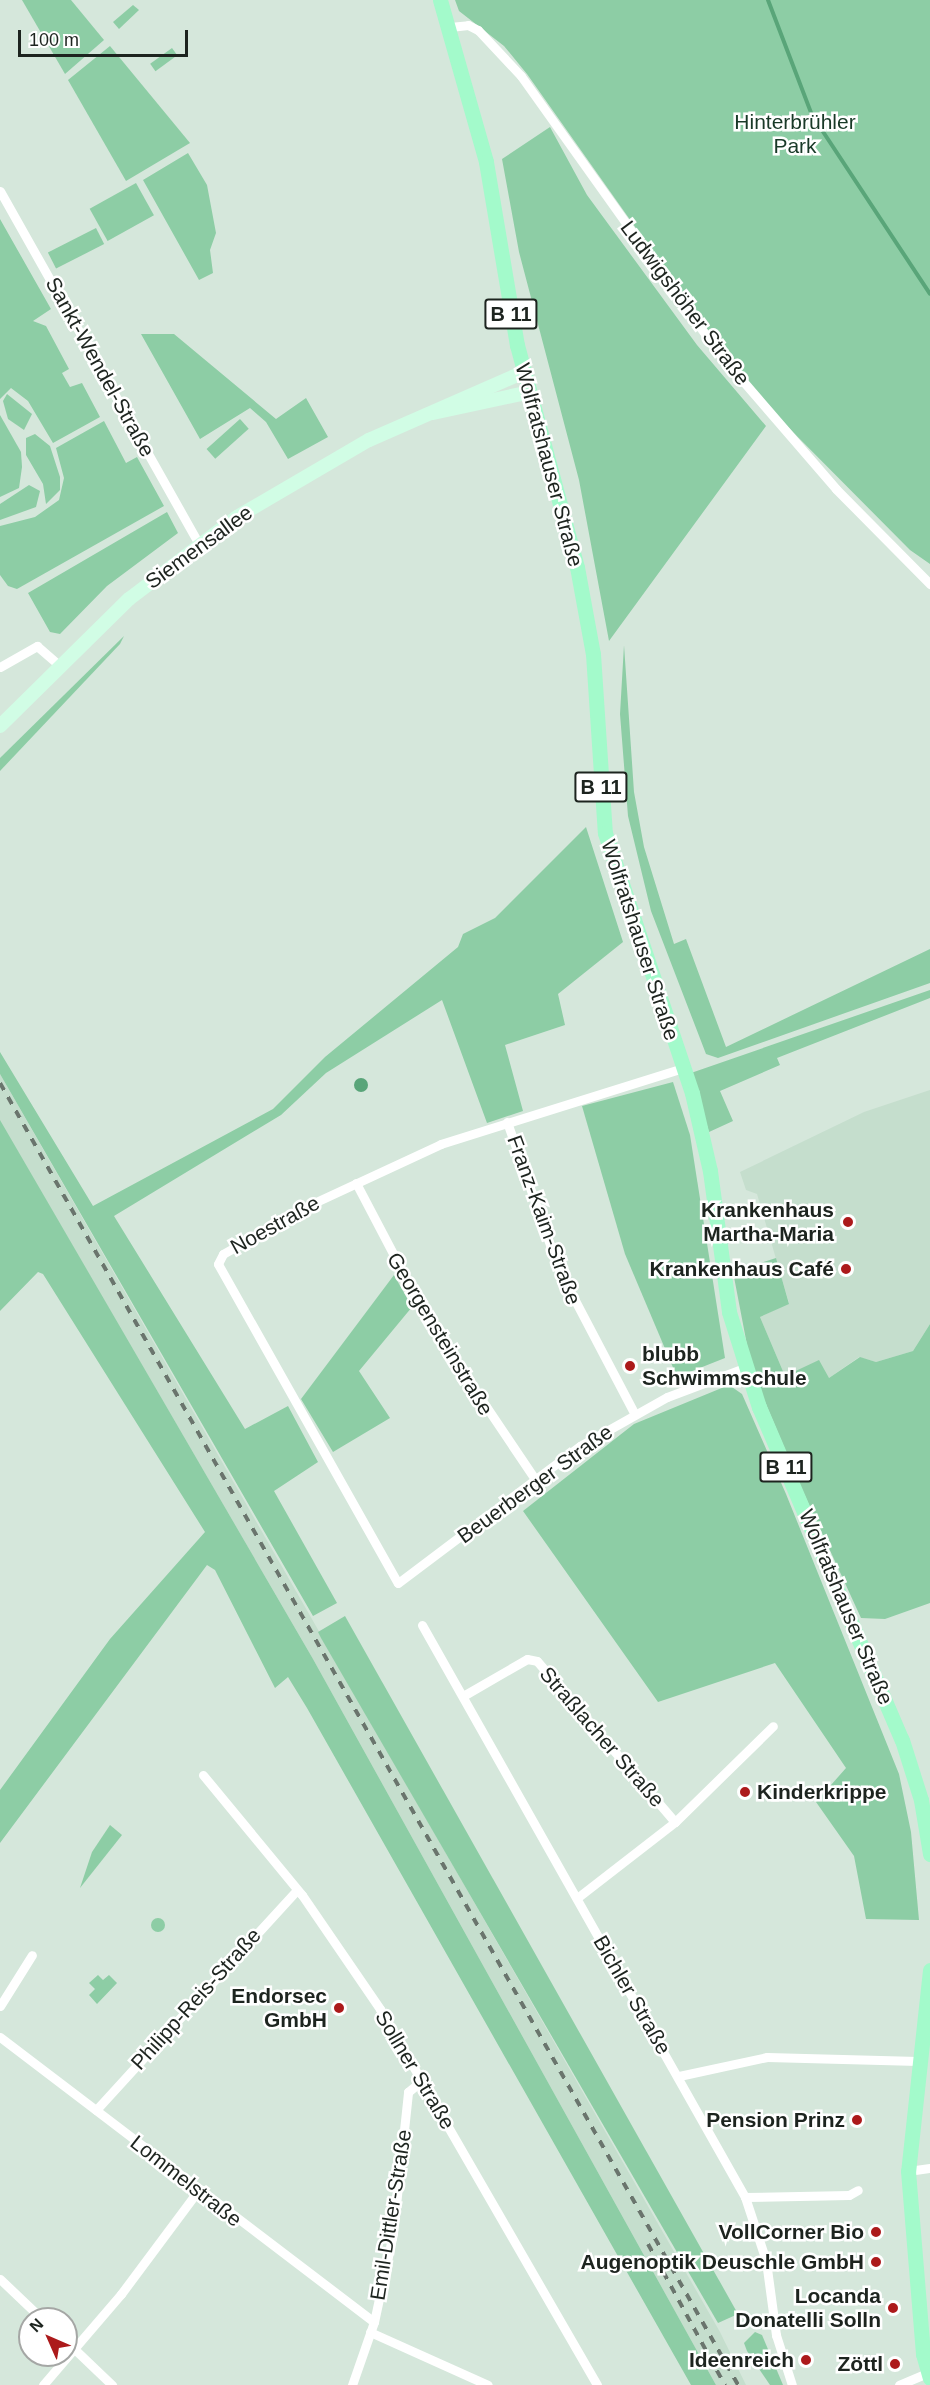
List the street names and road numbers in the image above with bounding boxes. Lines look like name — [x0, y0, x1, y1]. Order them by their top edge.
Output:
street label: Ludwigshöher Straße — [615, 216, 755, 390]
street label: Sankt-Wendel-Straße — [40, 273, 160, 461]
road number: B 11 — [484, 297, 538, 331]
street label: Wolfratshauser Straße — [510, 360, 588, 570]
street label: Siemensallee — [141, 500, 257, 594]
road number: B 11 — [574, 770, 628, 804]
street label: Wolfratshauser Straße — [596, 836, 684, 1044]
street label: Franz-Kaim-Straße — [502, 1132, 586, 1308]
street label: Noestraße — [226, 1190, 324, 1260]
street label: Georgensteinstraße — [381, 1248, 499, 1420]
street label: Beuerberger Straße — [453, 1419, 617, 1549]
road number: B 11 — [759, 1450, 813, 1484]
street label: Wolfratshauser Straße — [793, 1506, 899, 1708]
street label: Straßlacher Straße — [534, 1662, 670, 1812]
street label: Philipp-Reis-Straße — [126, 1923, 266, 2075]
street label: Bichler Straße — [588, 1931, 676, 2059]
street label: Sollner Straße — [370, 2006, 460, 2134]
street label: Emil-Dittler-Straße — [365, 2128, 417, 2302]
street label: Lommelstraße — [125, 2130, 247, 2232]

